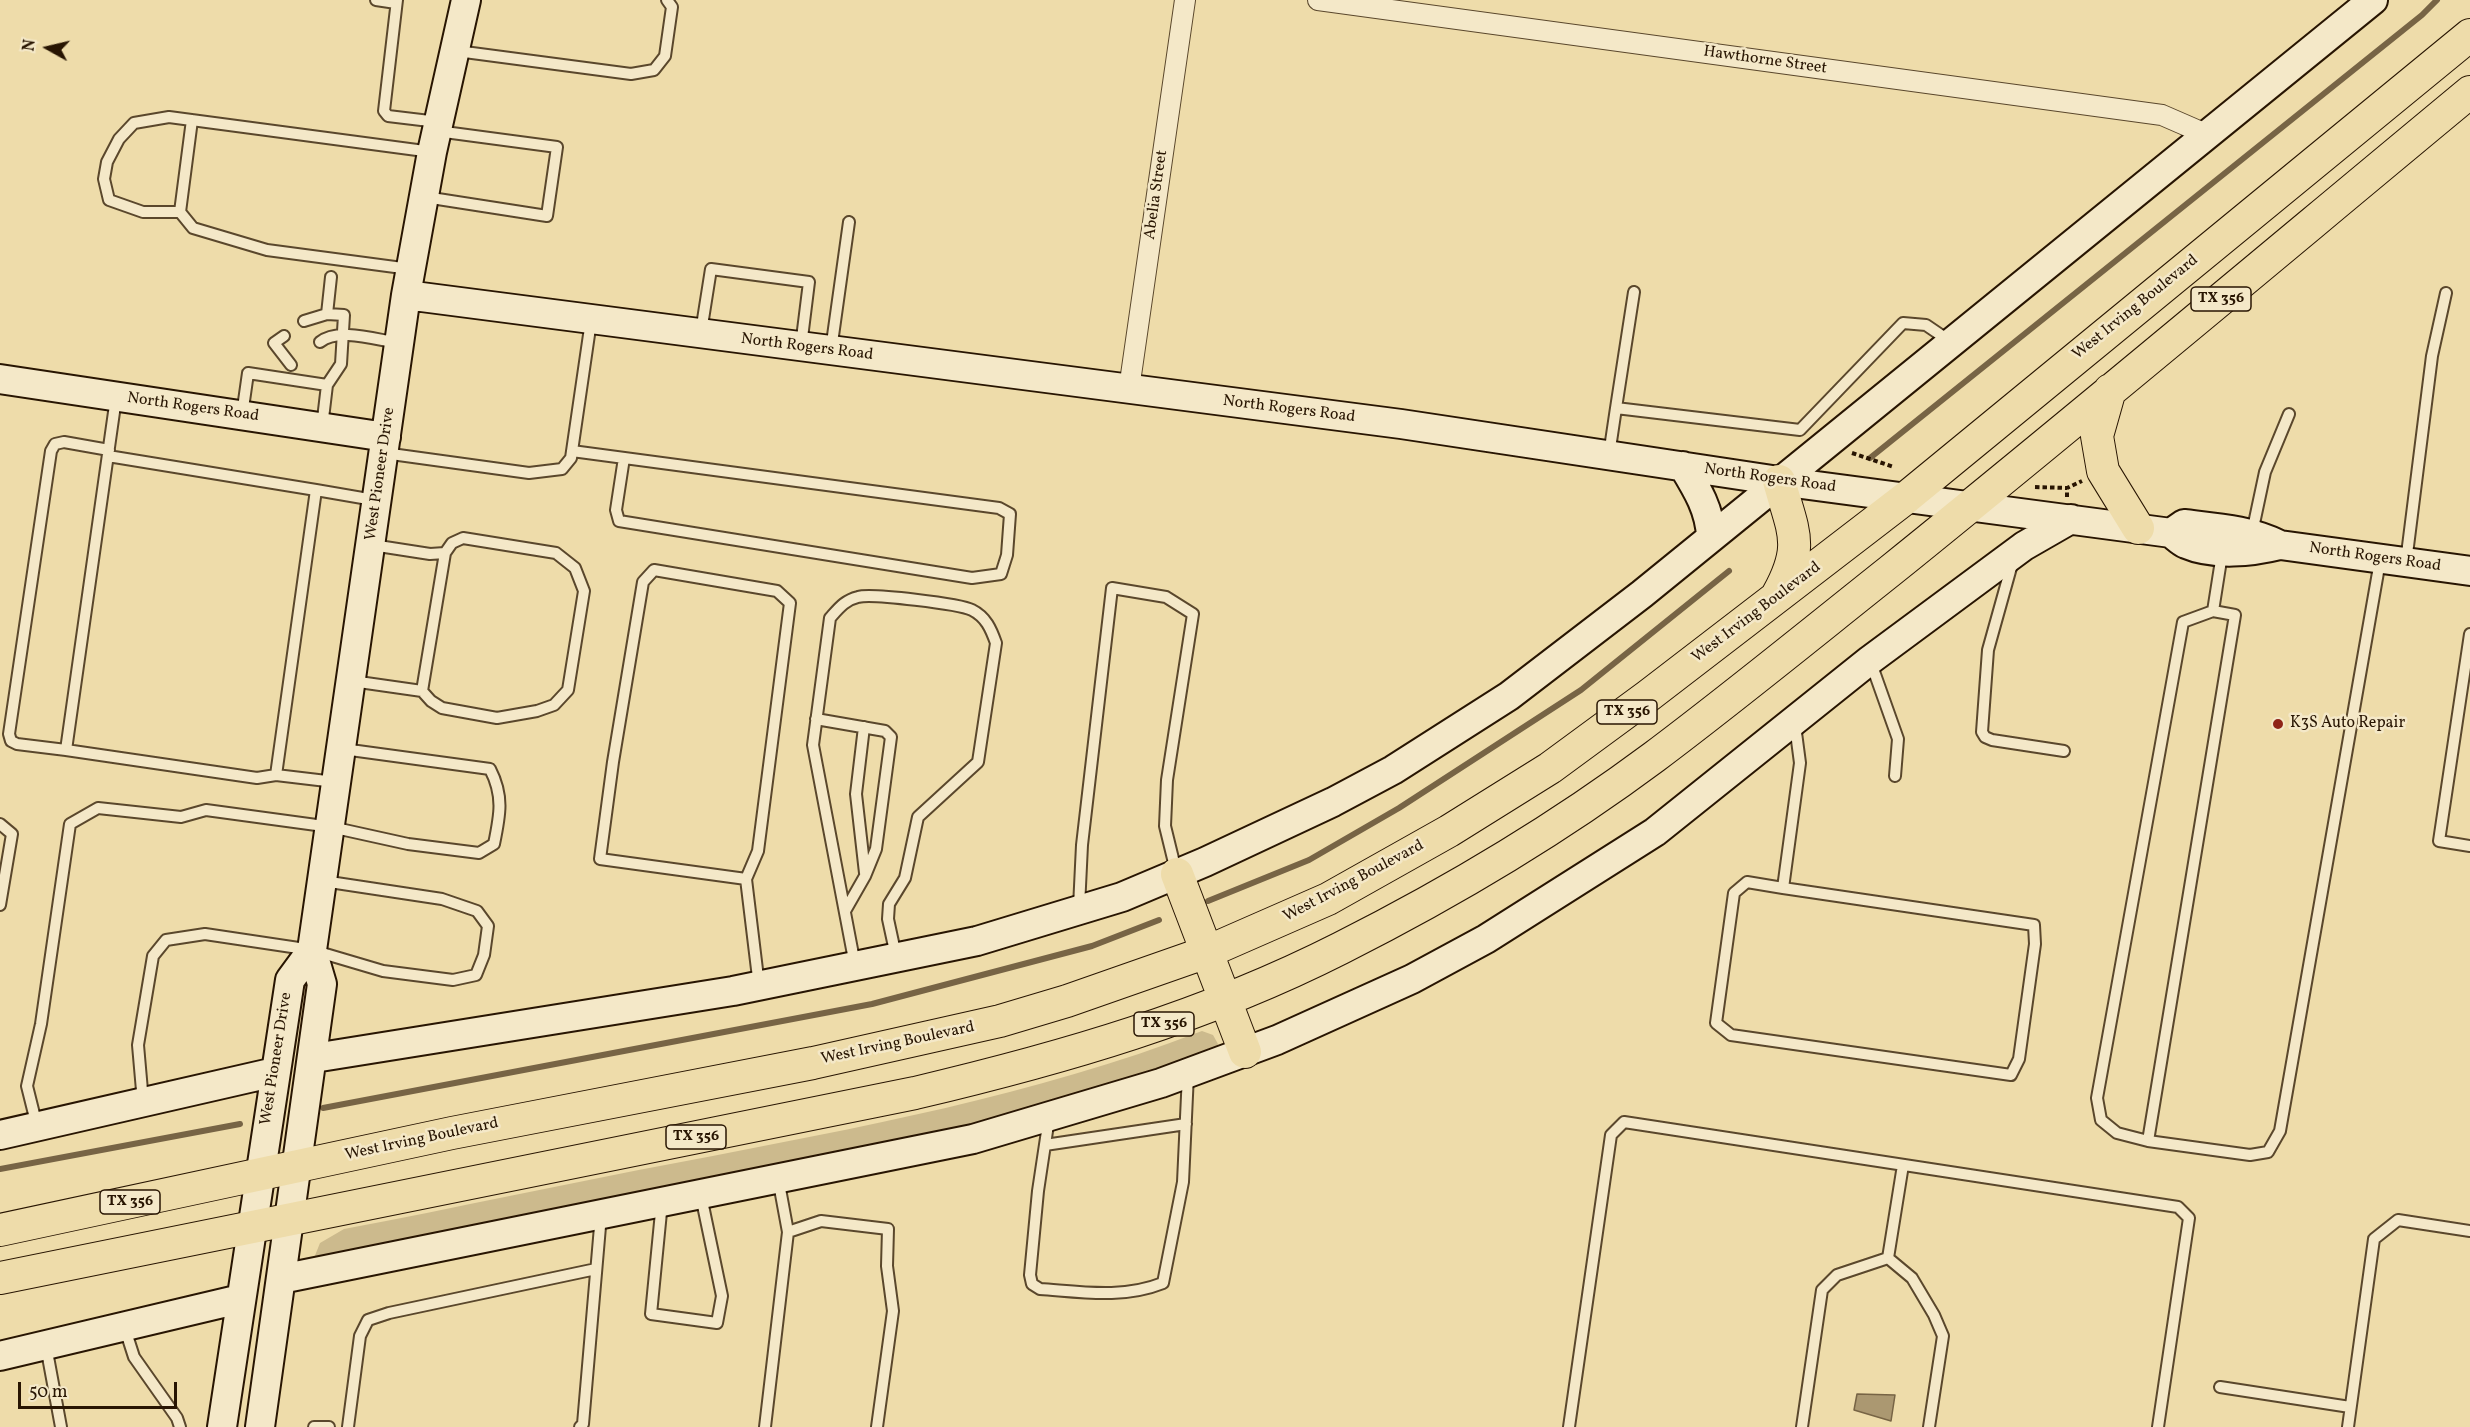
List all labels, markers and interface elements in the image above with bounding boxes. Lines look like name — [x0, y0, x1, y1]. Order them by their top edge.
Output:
north arrow — [18, 18, 78, 78]
text: N — [18, 38, 42, 53]
street label: Hawthorne Street — [1702, 43, 1828, 79]
street label: Abelia Street — [1141, 149, 1173, 241]
street label: West Irving Boulevard — [2069, 251, 2203, 365]
road number: TX 356 — [2191, 287, 2251, 311]
street label: North Rogers Road — [740, 330, 874, 366]
street label: North Rogers Road — [126, 389, 260, 427]
street label: North Rogers Road — [1222, 392, 1356, 428]
street label: West Pioneer Drive — [362, 406, 400, 542]
street label: North Rogers Road — [1703, 460, 1837, 498]
street label: North Rogers Road — [2308, 539, 2442, 577]
street label: West Irving Boulevard — [1689, 558, 1825, 668]
road number: TX 356 — [1597, 700, 1657, 724]
place label: K3S Auto Repair — [2290, 714, 2405, 734]
marker: K3S Auto Repair — [2271, 717, 2285, 731]
street label: West Irving Boulevard — [1280, 837, 1428, 927]
street label: West Pioneer Drive — [257, 991, 297, 1127]
road number: TX 356 — [1134, 1012, 1194, 1036]
street label: West Irving Boulevard — [819, 1018, 977, 1070]
street label: West Irving Boulevard — [343, 1114, 501, 1166]
road number: TX 356 — [666, 1125, 726, 1149]
road number: TX 356 — [100, 1190, 160, 1214]
scale bar — [21, 1370, 180, 1408]
text: 50 m — [29, 1380, 68, 1405]

